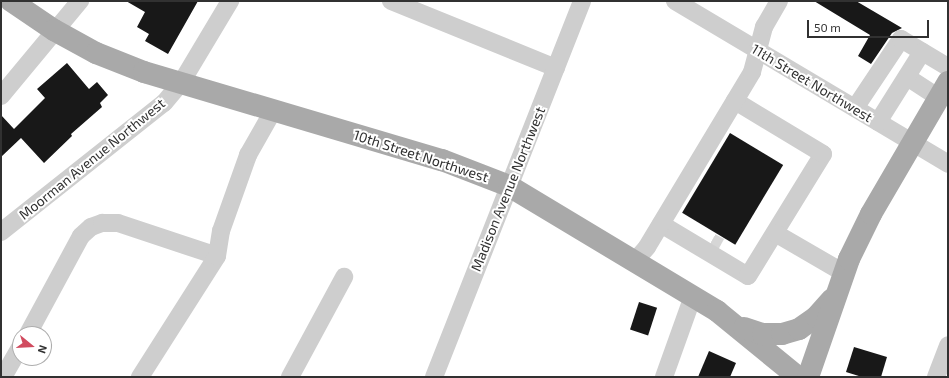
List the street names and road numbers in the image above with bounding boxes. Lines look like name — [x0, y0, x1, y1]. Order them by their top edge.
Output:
street label: 11th Street Northwest — [748, 40, 876, 126]
street label: Moorman Avenue Northwest — [15, 95, 169, 223]
street label: Madison Avenue Northwest — [467, 104, 549, 274]
street label: 10th Street Northwest — [351, 126, 491, 186]

